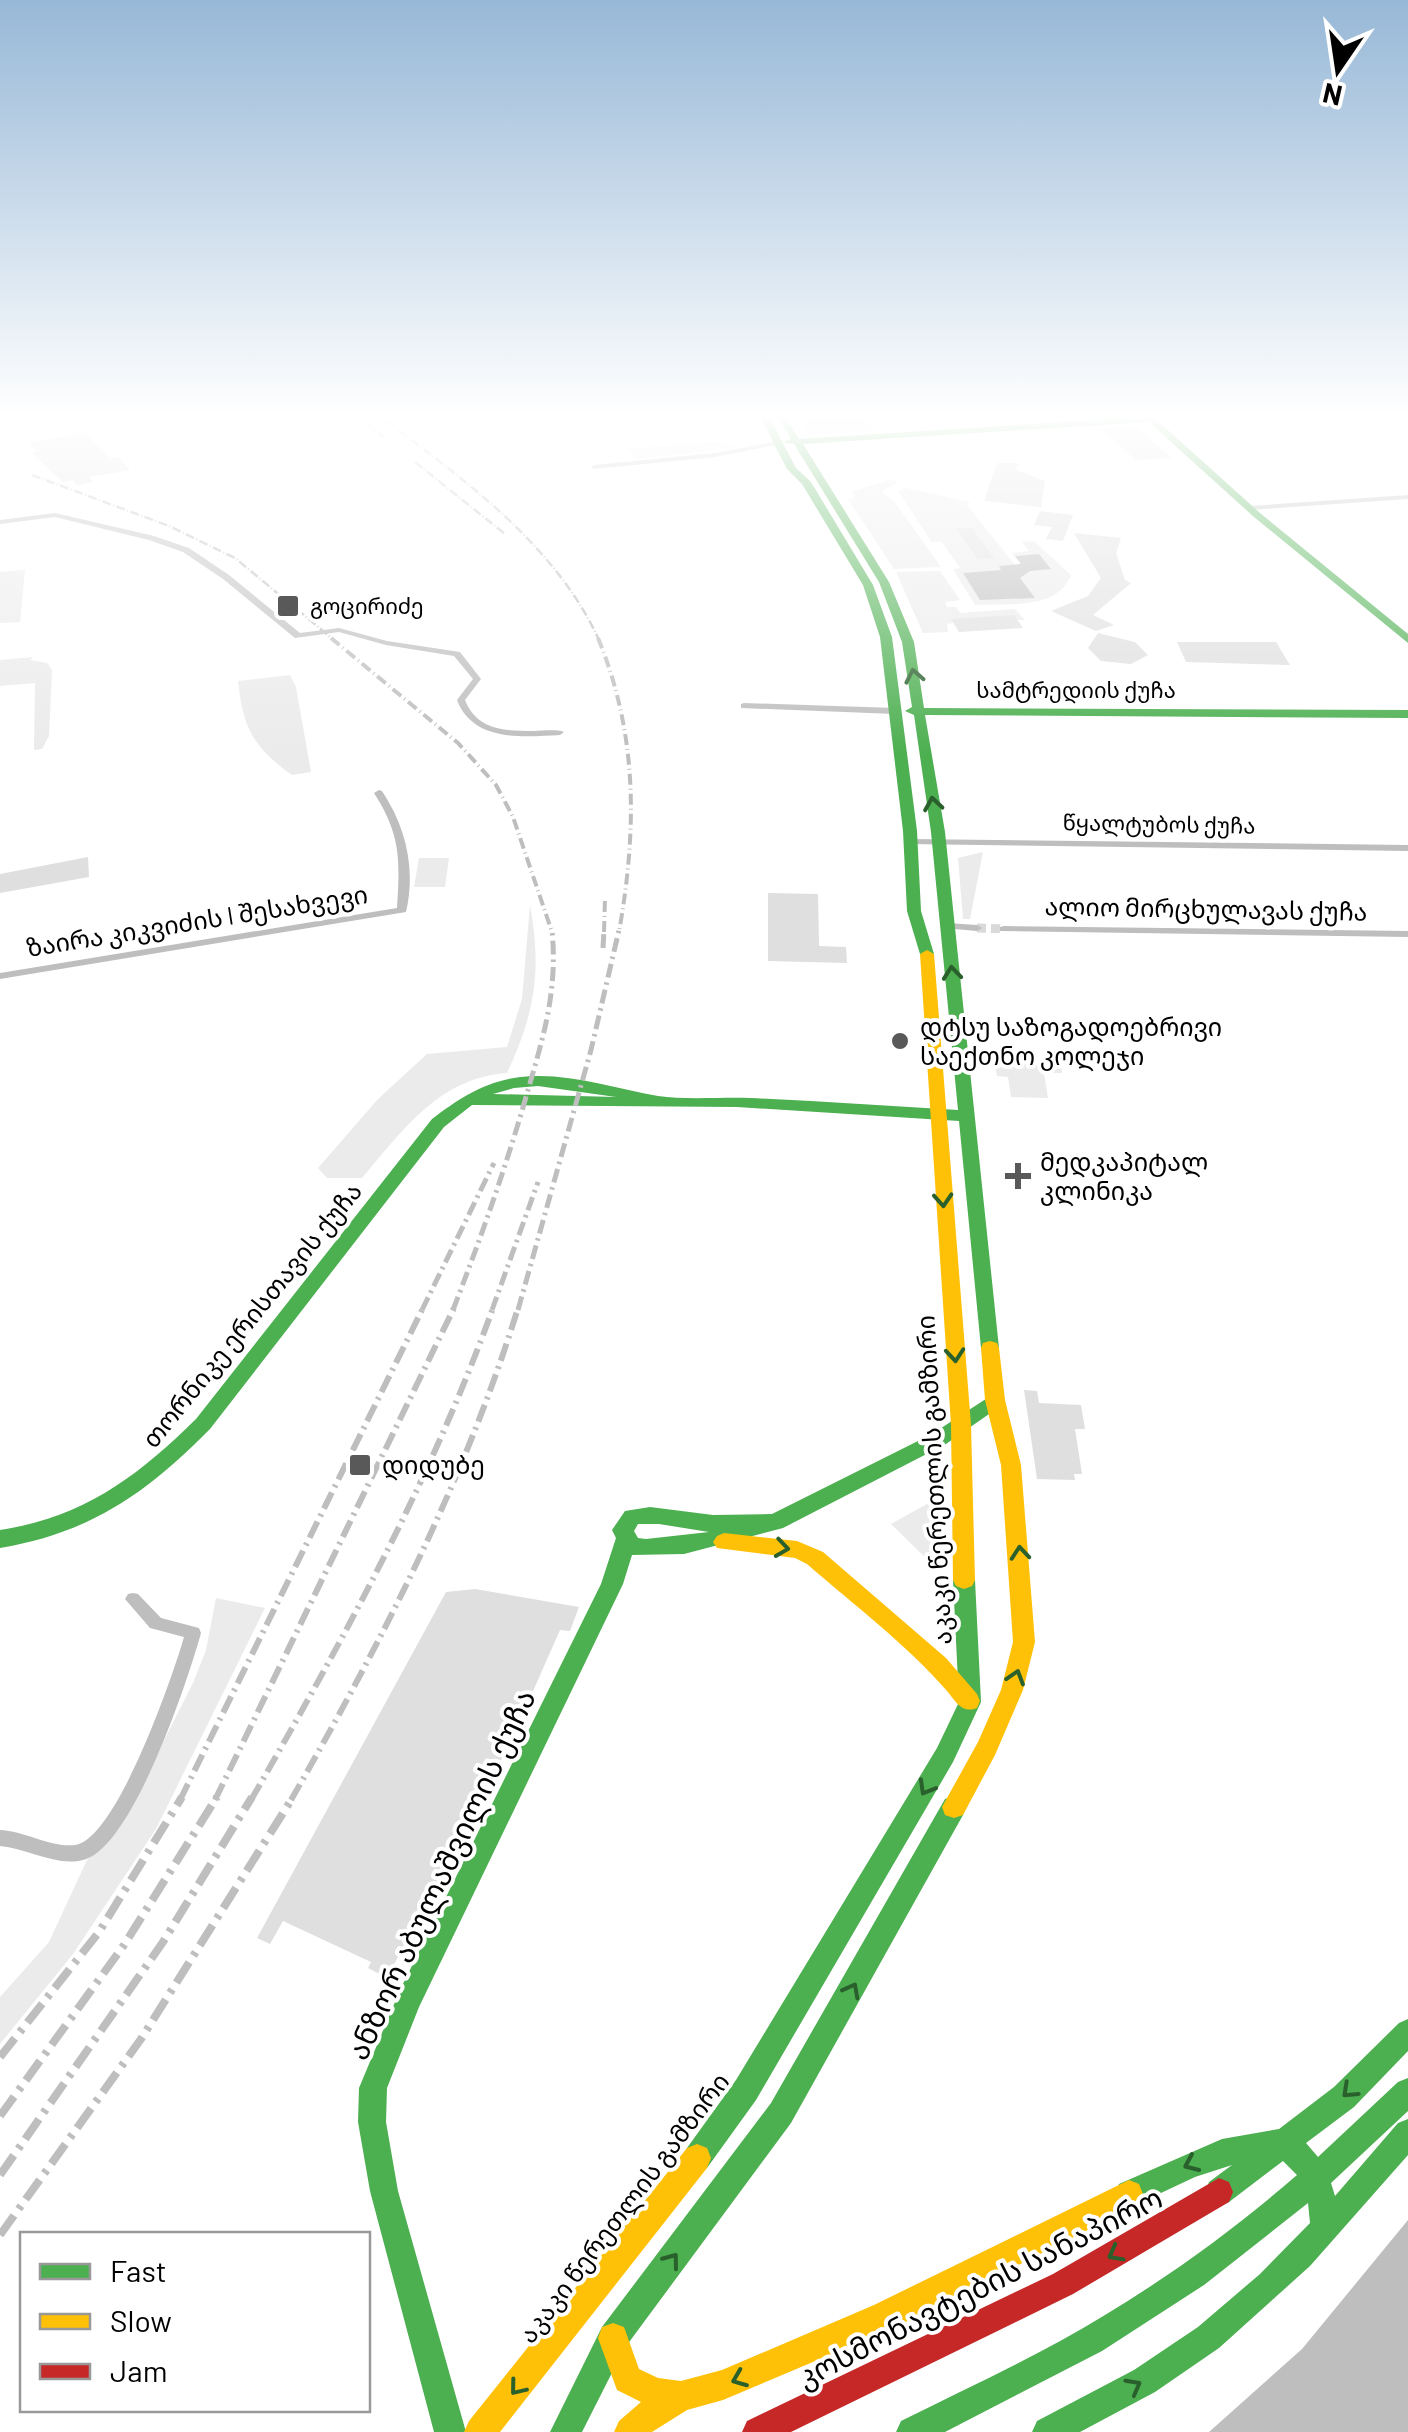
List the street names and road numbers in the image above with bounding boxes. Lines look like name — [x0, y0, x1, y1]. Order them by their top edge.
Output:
street label: სამტრედიის ქუჩა — [976, 676, 1176, 704]
street label: წყალტუბოს ქუჩა — [1062, 808, 1256, 840]
street label: ზაირა კიკვიძის I შესახვევი — [24, 878, 370, 963]
street label: ალიო მირცხულავას ქუჩა — [1044, 890, 1368, 928]
street label: თორნიკე ერისთავის ქუჩა — [135, 1176, 368, 1454]
street label: აკაკი წერეთლის გამზირი — [909, 1314, 959, 1646]
street label: ანზორ აბულაშვილის ქუჩა — [338, 1683, 544, 2066]
street label: აკაკი წერეთლის გამზირი — [512, 2067, 736, 2349]
street label: კოსმონავტების სანაპირო — [790, 2178, 1169, 2396]

